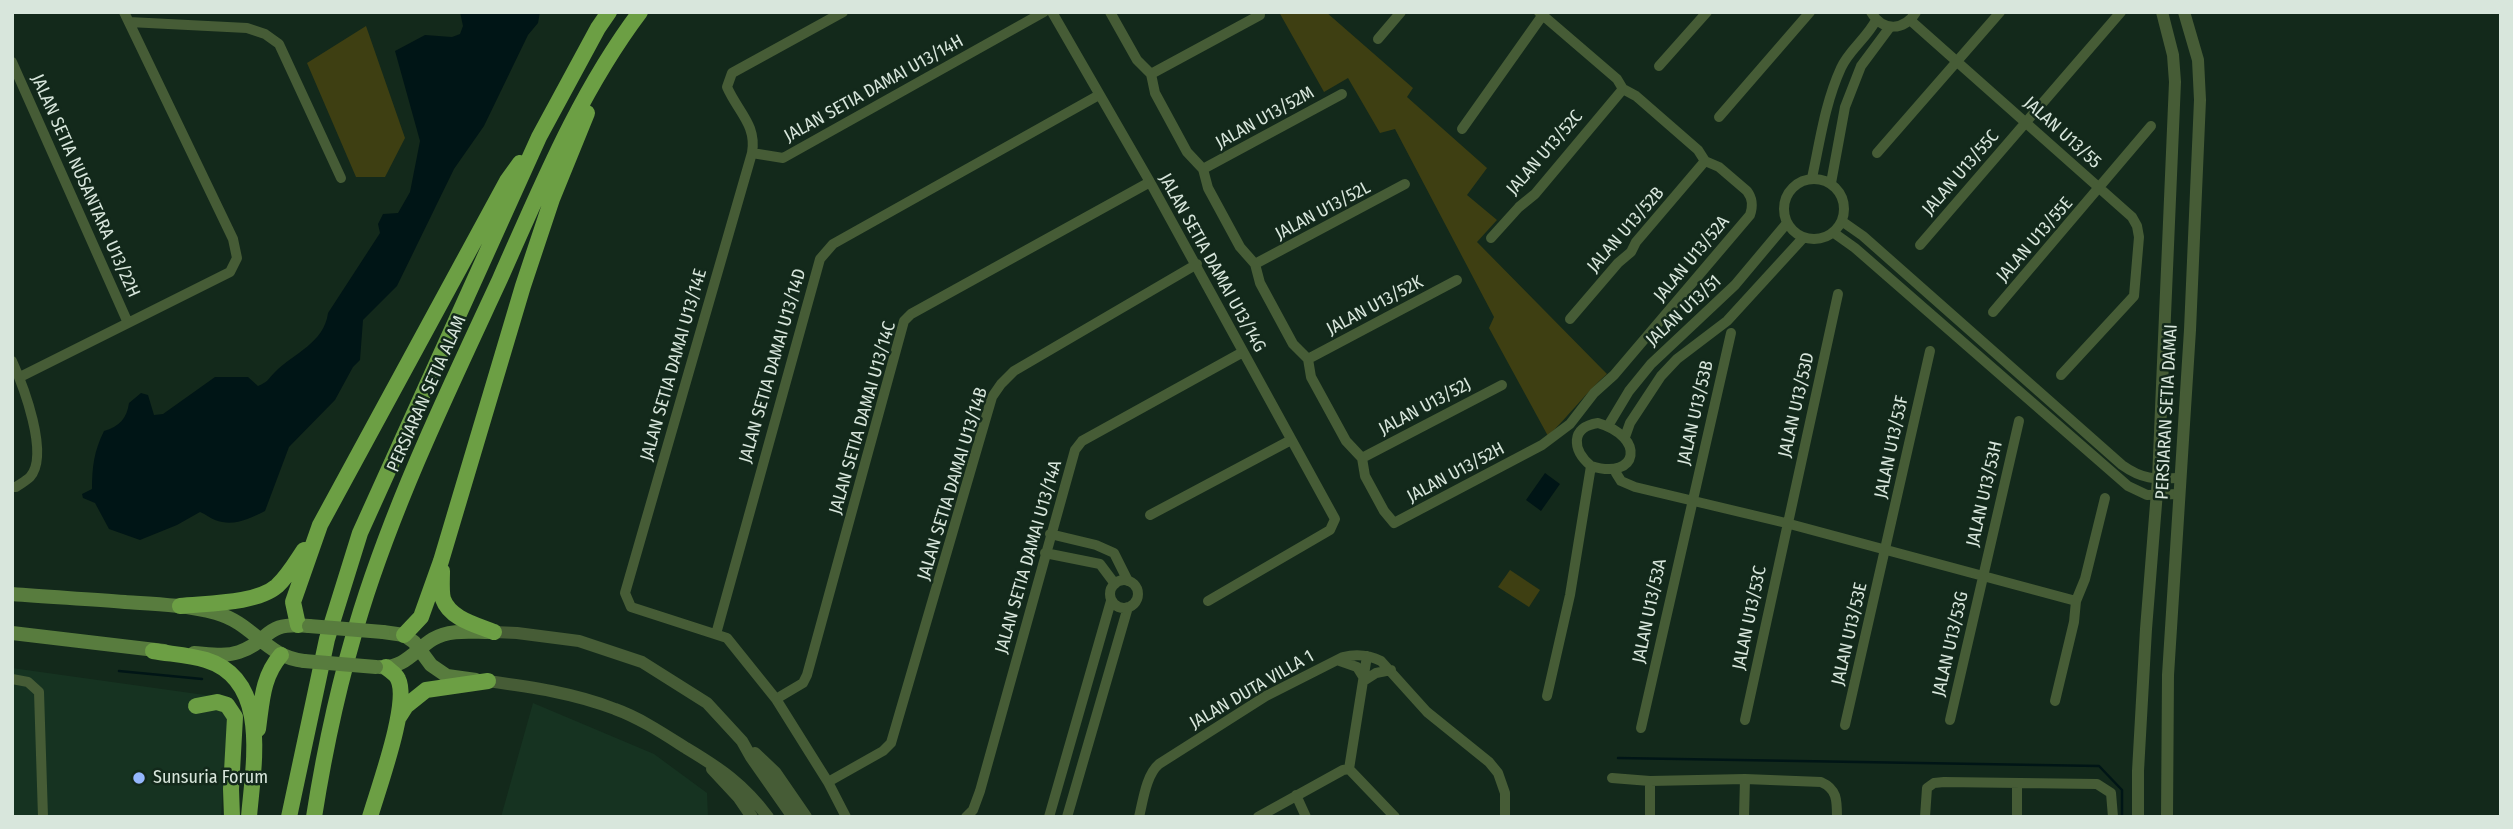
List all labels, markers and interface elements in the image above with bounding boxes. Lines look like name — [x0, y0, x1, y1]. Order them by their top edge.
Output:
street label: JALAN SETIA DAMAI U13/14H — [781, 31, 967, 147]
street label: JALAN SETIA NUSANTARA U13/22H — [26, 71, 144, 301]
street label: JALAN U13/52M — [1212, 82, 1318, 154]
street label: JALAN U13/55 — [2019, 93, 2105, 173]
street label: JALAN U13/52C — [1502, 106, 1588, 200]
street label: JALAN U13/55C — [1918, 126, 2004, 220]
street label: JALAN SETIA DAMAI U13/14G — [1154, 170, 1270, 356]
street label: JALAN U13/52L — [1272, 177, 1374, 245]
street label: JALAN U13/52B — [1583, 183, 1669, 277]
street label: JALAN U13/55E — [1992, 193, 2078, 287]
street label: JALAN U13/52A — [1650, 211, 1734, 307]
street label: JALAN SETIA DAMAI U13/14E — [636, 266, 712, 464]
street label: JALAN SETIA DAMAI U13/14D — [735, 266, 811, 466]
street label: JALAN U13/51 — [1642, 271, 1726, 351]
street label: JALAN U13/52K — [1323, 272, 1427, 340]
street label: PERSIARAN SETIA ALAM — [383, 312, 471, 476]
street label: JALAN SETIA DAMAI U13/14C — [825, 319, 901, 517]
street label: PERSIARAN SETIA DAMAI — [2152, 324, 2182, 500]
street label: JALAN U13/53D — [1774, 350, 1820, 460]
street label: JALAN U13/53B — [1673, 359, 1719, 467]
street label: JALAN U13/52J — [1375, 374, 1475, 440]
street label: JALAN SETIA DAMAI U13/14B — [913, 385, 993, 583]
street label: JALAN U13/53F — [1871, 394, 1913, 500]
street label: JALAN U13/52H — [1404, 438, 1508, 508]
street label: JALAN U13/53H — [1962, 439, 2008, 549]
street label: JALAN SETIA DAMAI U13/14A — [991, 458, 1067, 656]
street label: JALAN U13/53A — [1628, 557, 1672, 665]
street label: JALAN U13/53C — [1728, 564, 1772, 672]
street label: JALAN U13/53E — [1828, 580, 1872, 688]
street label: JALAN U13/53G — [1928, 589, 1974, 699]
street label: JALAN DUTA VILLA 1 — [1186, 646, 1318, 734]
place label: Sunsuria Forum — [153, 767, 268, 789]
marker: Sunsuria Forum — [131, 770, 147, 786]

